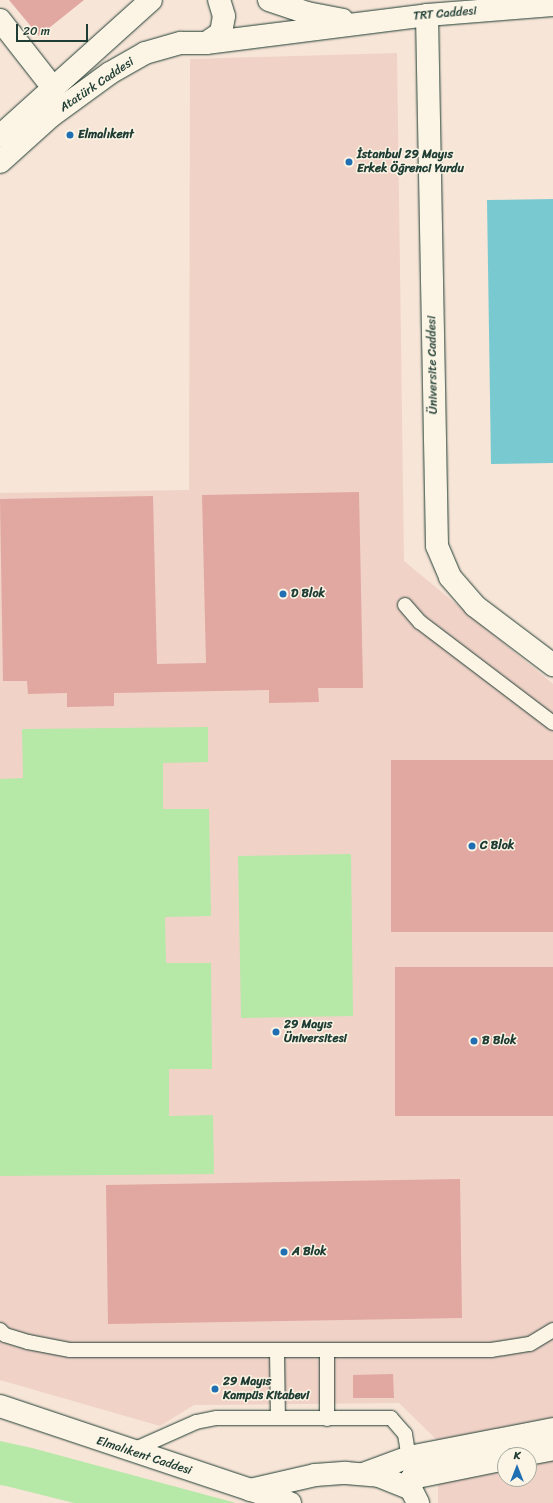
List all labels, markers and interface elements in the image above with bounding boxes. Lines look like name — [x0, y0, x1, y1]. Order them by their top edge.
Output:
street label: TRT Caddesi — [413, 4, 477, 24]
scale bar — [18, 16, 90, 42]
text: 20 m — [23, 20, 50, 42]
street label: Atatürk Caddesi — [57, 55, 137, 115]
place label: Elmalıkent — [78, 128, 134, 142]
marker: Elmalıkent — [65, 130, 75, 140]
place label: İstanbul 29 Mayıs Erkek Öğrenci Yurdu — [357, 148, 464, 176]
marker: İstanbul 29 Mayıs Erkek Öğrenci Yurdu — [344, 157, 354, 167]
street label: Üniversite Caddesi — [425, 316, 441, 414]
place label: D Blok — [291, 587, 325, 601]
marker: D Blok — [278, 589, 288, 599]
place label: C Blok — [480, 839, 514, 853]
marker: C Blok — [467, 841, 477, 851]
place label: 29 Mayıs Üniversitesi — [284, 1018, 347, 1046]
marker: 29 Mayıs Üniversitesi — [271, 1027, 281, 1037]
place label: B Blok — [482, 1034, 516, 1048]
marker: B Blok — [469, 1036, 479, 1046]
place label: A Blok — [292, 1245, 326, 1259]
marker: A Blok — [279, 1247, 289, 1257]
place label: 29 Mayıs Kampüs Kitabevi — [223, 1375, 309, 1403]
marker: 29 Mayıs Kampüs Kitabevi — [210, 1384, 220, 1394]
street label: Elmalıkent Caddesi — [94, 1434, 194, 1478]
text: K — [514, 1446, 520, 1465]
north arrow — [497, 1447, 537, 1487]

